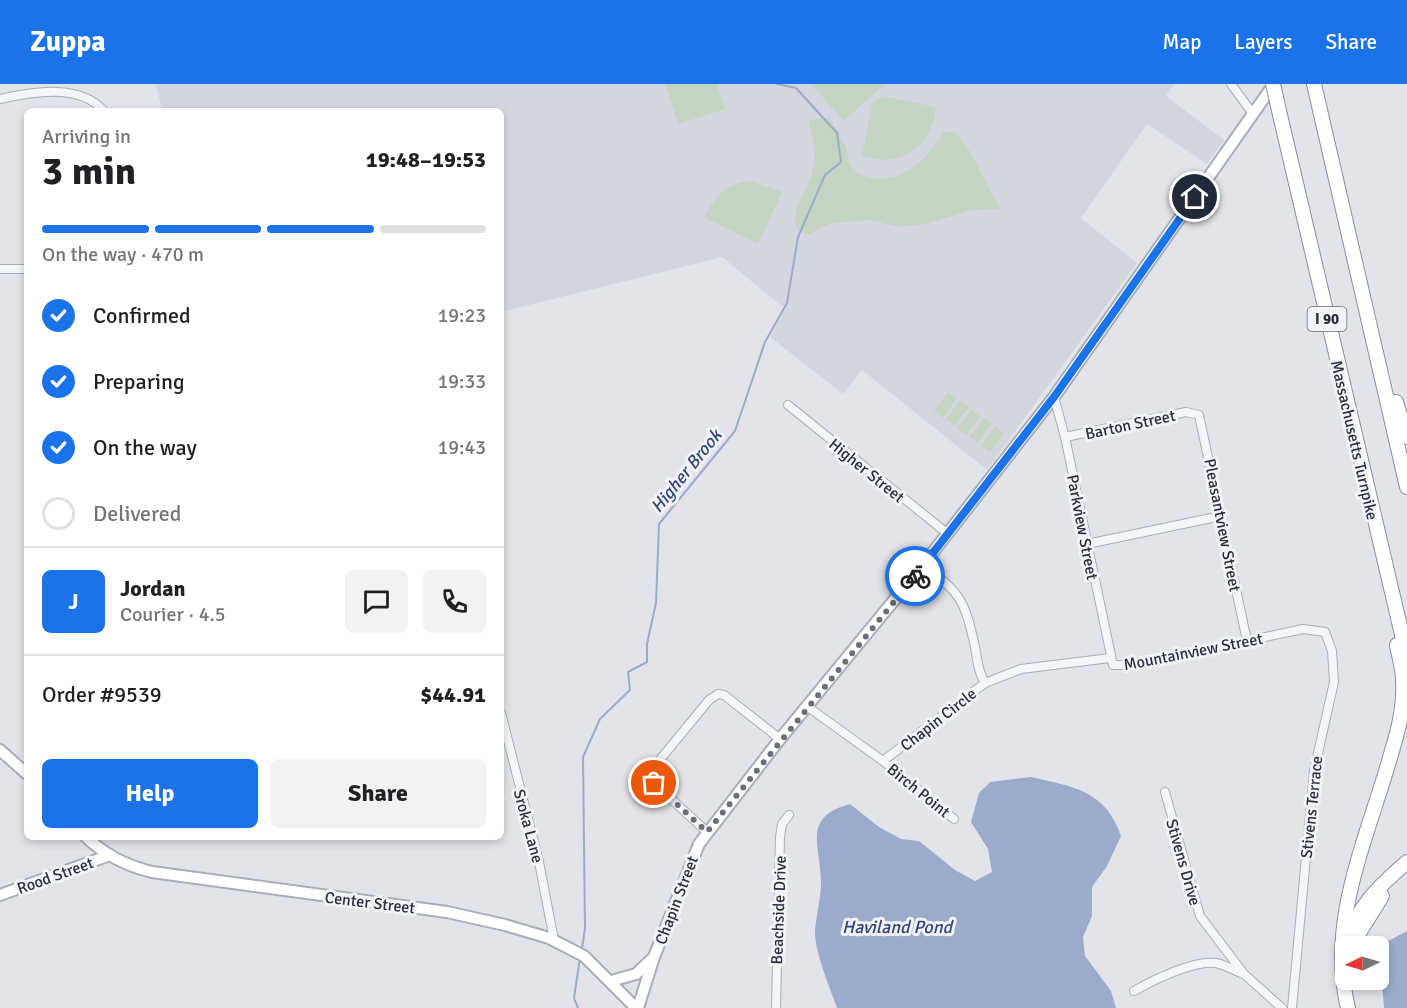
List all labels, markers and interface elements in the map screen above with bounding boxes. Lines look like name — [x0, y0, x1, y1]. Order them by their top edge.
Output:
text: Zuppa — [30, 25, 106, 59]
text: Map — [1163, 29, 1201, 55]
text: Layers — [1234, 29, 1292, 55]
text: Share — [1325, 29, 1377, 55]
text: Arriving in — [42, 124, 131, 149]
text: 19:48–19:53 — [366, 146, 486, 173]
text: 3 min — [42, 147, 136, 195]
pin — [1169, 171, 1220, 222]
icon: home — [1178, 180, 1211, 213]
text: On the way · 470 m — [42, 242, 204, 267]
icon: check — [42, 299, 75, 332]
text: Confirmed — [93, 302, 191, 329]
text: 19:23 — [437, 303, 486, 328]
road number: I 90 — [1308, 307, 1346, 331]
street label: Massachusetts Turnpike — [1326, 358, 1382, 522]
icon: check — [42, 365, 75, 398]
text: Preparing — [93, 368, 185, 395]
text: 19:33 — [437, 369, 486, 394]
street label: Barton Street — [1083, 406, 1178, 444]
water label: Higher Brook — [646, 423, 727, 517]
icon: check — [42, 431, 75, 464]
text: On the way — [93, 434, 197, 461]
street label: Higher Street — [825, 434, 908, 508]
text: 19:43 — [437, 435, 486, 460]
street label: Pleasantview Street — [1199, 457, 1245, 594]
street label: Parkview Street — [1062, 473, 1102, 582]
text: Delivered — [93, 500, 181, 527]
courier — [885, 546, 945, 606]
icon: bike — [899, 560, 932, 593]
button: chat — [345, 570, 408, 633]
button: phone — [423, 570, 486, 633]
text: Jordan — [120, 575, 186, 602]
text: J — [68, 588, 79, 615]
text: Courier · 4.5 — [120, 602, 226, 627]
street label: Mountainview Street — [1122, 629, 1265, 675]
text: Order #9539 — [42, 681, 162, 708]
text: $44.91 — [420, 681, 486, 708]
street label: Chapin Circle — [897, 684, 981, 756]
street label: Stivens Terrace — [1297, 755, 1327, 859]
pin — [628, 757, 679, 808]
button: Help — [42, 759, 258, 828]
button: Share — [270, 759, 486, 828]
street label: Birch Point — [883, 759, 954, 822]
icon: bag — [637, 766, 670, 799]
street label: Sroka Lane — [509, 787, 547, 865]
street label: Stivens Drive — [1161, 817, 1205, 908]
street label: Rood Street — [14, 853, 97, 899]
street label: Chapin Street — [651, 853, 703, 947]
street label: Beachside Drive — [767, 855, 791, 965]
street label: Center Street — [324, 888, 417, 919]
water label: Haviland Pond — [842, 916, 954, 938]
north arrow — [1335, 936, 1389, 990]
map controls — [1335, 936, 1389, 990]

